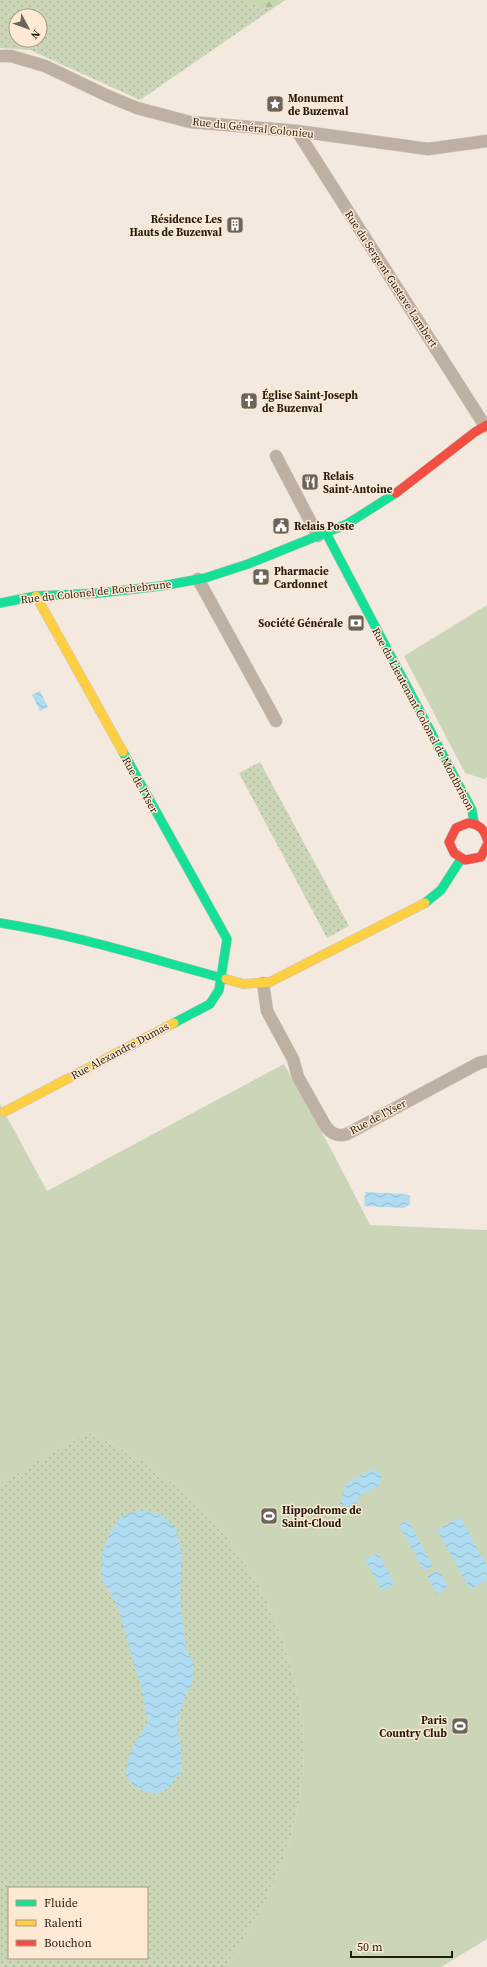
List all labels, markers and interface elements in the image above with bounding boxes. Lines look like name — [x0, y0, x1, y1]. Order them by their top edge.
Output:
north arrow — [8, 8, 48, 48]
text: N — [27, 26, 43, 42]
place label: Monument de Buzenval — [288, 91, 349, 119]
place icon: Monument de Buzenval — [265, 94, 285, 114]
street label: Rue du Général Colonieu — [191, 114, 315, 142]
street label: Rue du Sergent Gustave Lambert — [341, 208, 441, 350]
place label: Résidence Les Hauts de Buzenval — [130, 212, 222, 240]
building icon: Résidence Les Hauts de Buzenval — [225, 215, 245, 235]
place label: Église Saint-Joseph de Buzenval — [262, 388, 358, 416]
church icon: Église Saint-Joseph de Buzenval — [239, 391, 259, 411]
place label: Relais Saint-Antoine — [323, 469, 393, 497]
restaurant icon: Relais Saint-Antoine — [300, 472, 320, 492]
public building icon: Relais Poste — [271, 516, 291, 536]
place label: Relais Poste — [294, 519, 355, 534]
place label: Pharmacie Cardonnet — [274, 564, 329, 592]
pharmacy icon: Pharmacie Cardonnet — [251, 567, 271, 587]
street label: Rue du Colonel de Rochebrune — [20, 577, 172, 607]
bank icon: Société Générale — [346, 613, 366, 633]
place label: Société Générale — [258, 616, 343, 631]
street label: Rue du Lieutenant Colonel de Montbrison — [368, 625, 478, 813]
street label: Rue de l'Yser — [118, 754, 162, 816]
street label: Rue Alexandre Dumas — [68, 1019, 172, 1083]
street label: Rue de l'Yser — [347, 1096, 409, 1138]
place label: Hippodrome de Saint-Cloud — [282, 1503, 362, 1531]
sports icon: Hippodrome de Saint-Cloud — [259, 1506, 279, 1526]
place label: Paris Country Club — [379, 1713, 447, 1741]
sports icon: Paris Country Club — [450, 1716, 470, 1736]
legend — [8, 1887, 148, 1959]
text: Fluide — [44, 1895, 78, 1911]
text: Ralenti — [44, 1915, 83, 1931]
scale bar — [351, 1933, 452, 1959]
text: Bouchon — [44, 1935, 92, 1951]
text: 50 m — [357, 1939, 383, 1955]

